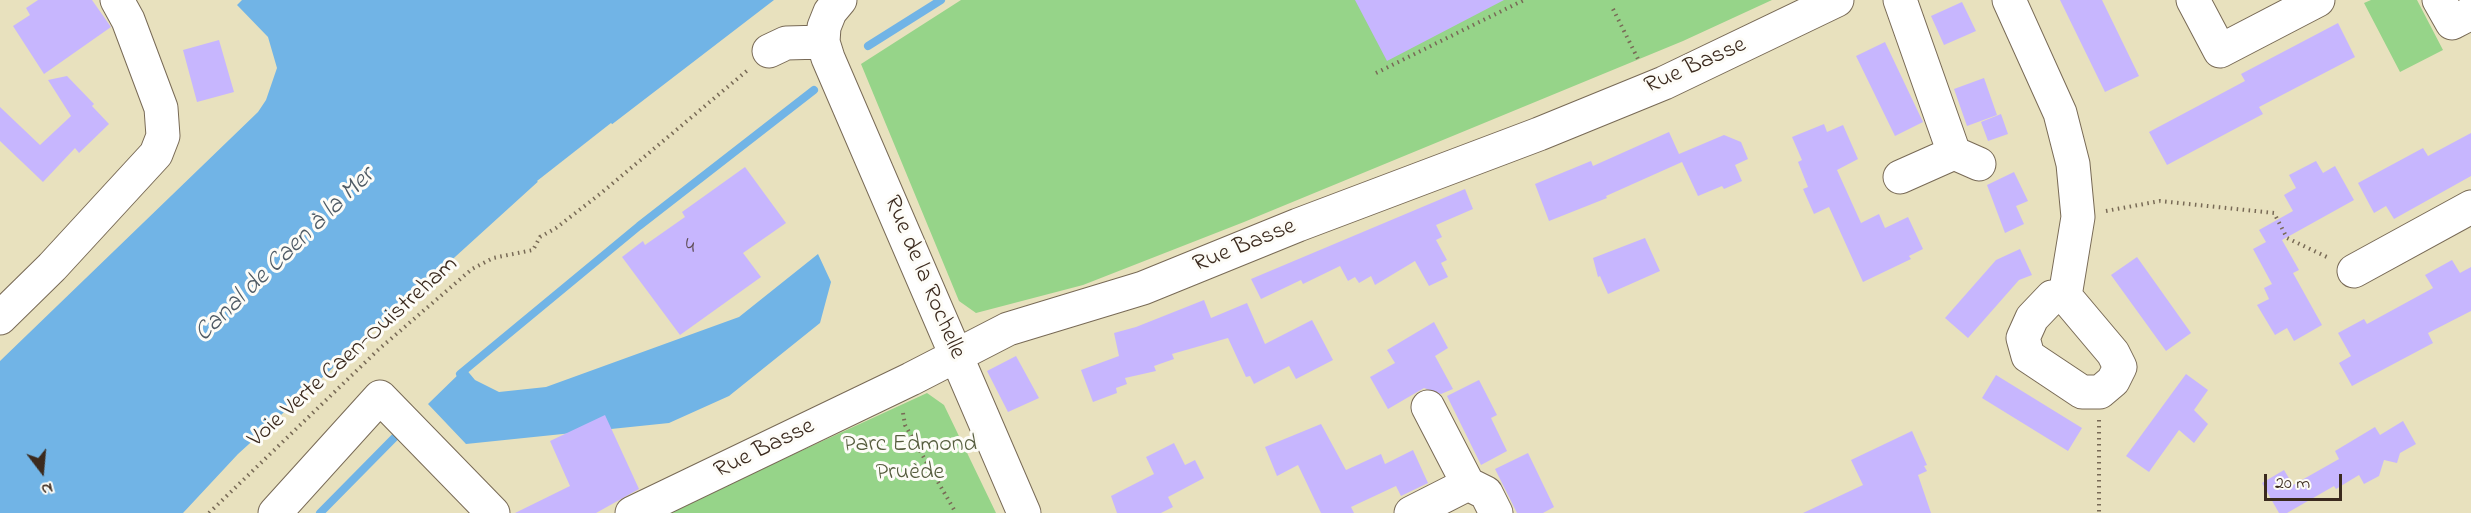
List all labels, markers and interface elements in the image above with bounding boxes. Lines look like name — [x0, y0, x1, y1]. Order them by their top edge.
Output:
street label: Rue Basse — [1641, 32, 1751, 102]
water label: Canal de Caen à la Mer — [190, 162, 382, 350]
street label: Rue de la Rochelle — [876, 192, 970, 364]
street label: Rue Basse — [1190, 213, 1300, 281]
house number: 4 — [686, 236, 694, 262]
street label: Voie Verte Caen-Ouistreham — [243, 251, 465, 455]
street label: Rue Basse — [710, 413, 820, 487]
park label: Parc Edmond Pruède — [843, 432, 977, 488]
north arrow — [12, 441, 72, 501]
scale bar — [2267, 462, 2345, 500]
text: 20 m — [2275, 471, 2310, 497]
text: N — [38, 475, 55, 501]

